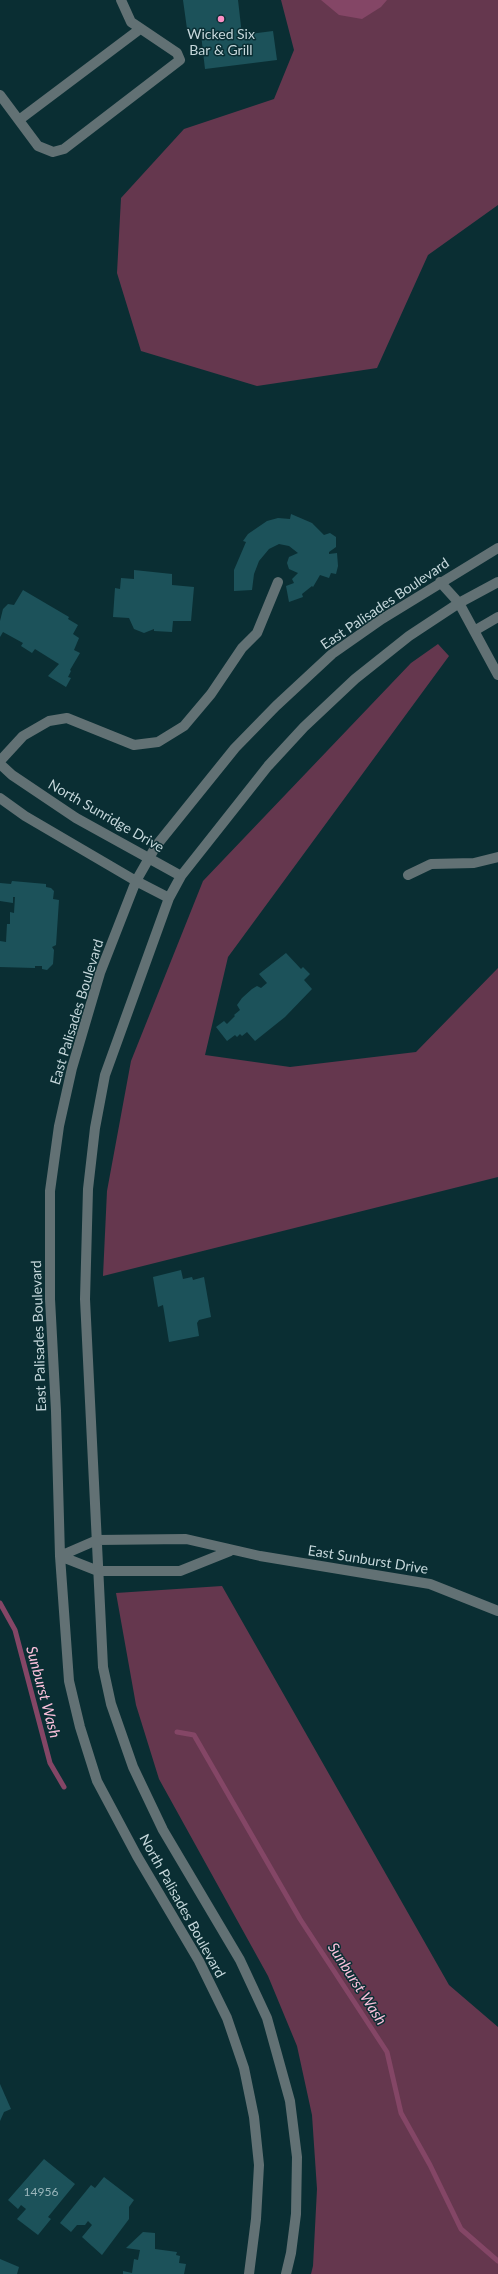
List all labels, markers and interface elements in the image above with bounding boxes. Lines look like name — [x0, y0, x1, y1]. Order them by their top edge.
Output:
marker: Wicked Six Bar & Grill — [216, 14, 226, 24]
place label: Wicked Six Bar & Grill — [187, 26, 255, 58]
street label: East Palisades Boulevard — [318, 555, 452, 653]
street label: North Sunridge Drive — [45, 776, 167, 856]
street label: East Palisades Boulevard — [47, 937, 107, 1087]
street label: East Palisades Boulevard — [28, 1260, 50, 1412]
street label: East Sunburst Drive — [307, 1542, 429, 1578]
water label: Sunburst Wash — [22, 1644, 64, 1740]
street label: North Palisades Boulevard — [135, 1831, 229, 1981]
water label: Sunburst Wash — [324, 1940, 390, 2028]
house number: 14956 — [24, 2185, 58, 2199]

